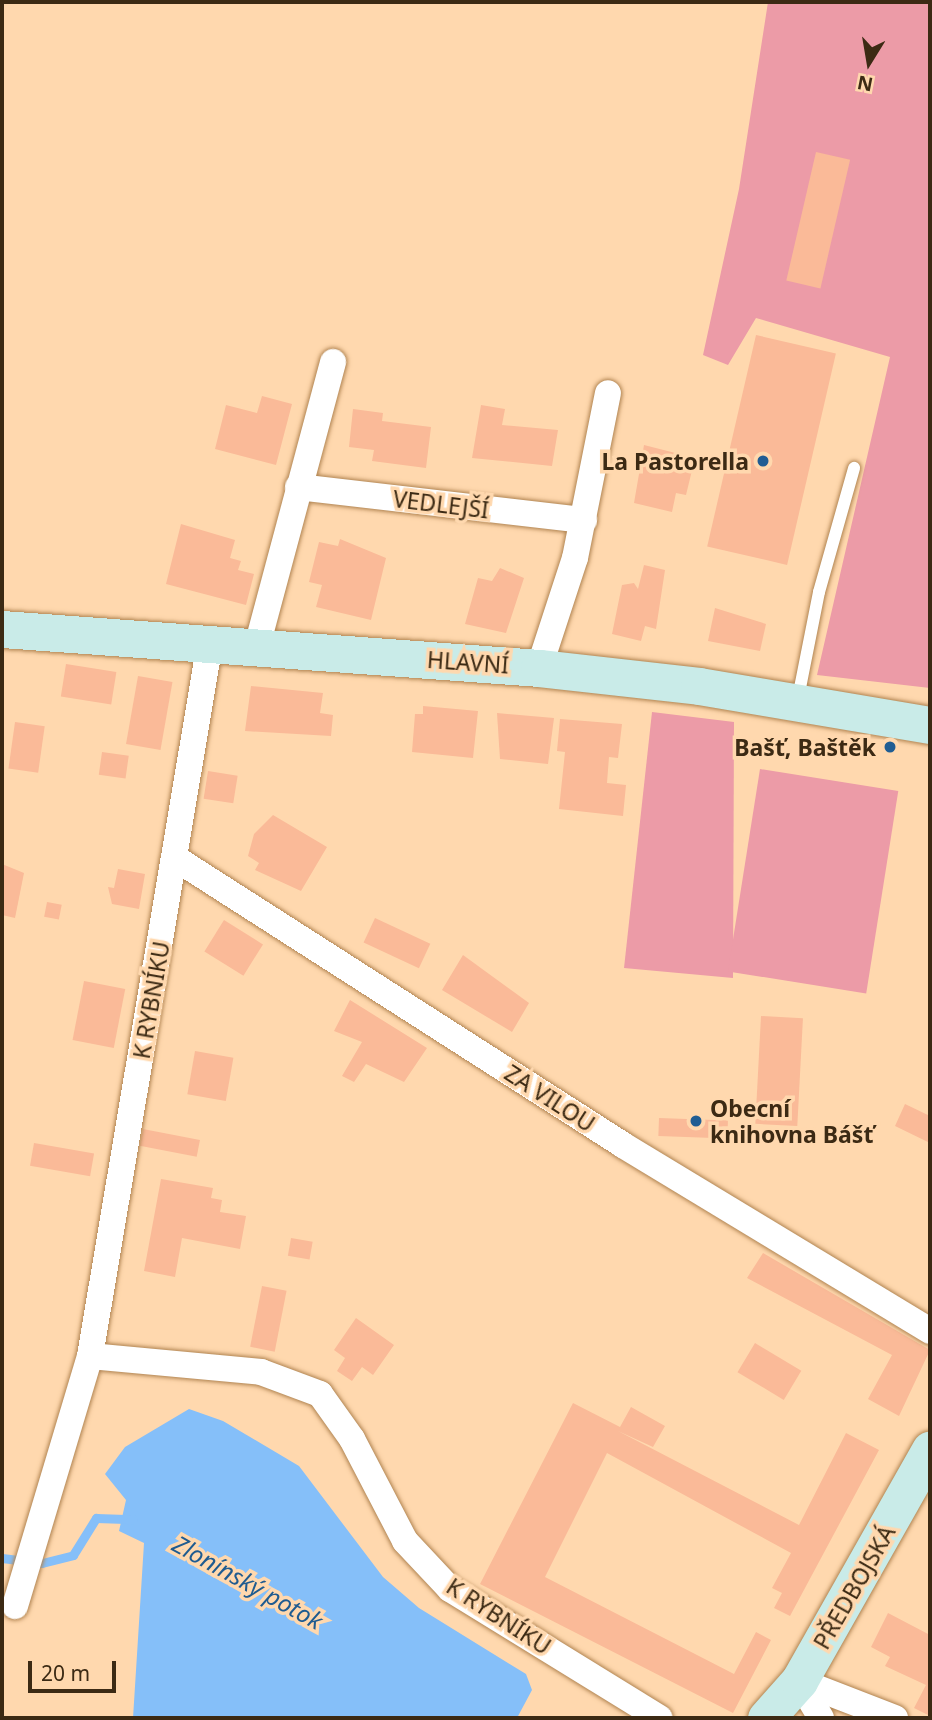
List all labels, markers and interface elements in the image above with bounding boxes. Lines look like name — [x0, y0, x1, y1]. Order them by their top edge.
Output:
north arrow — [834, 28, 904, 98]
text: N — [855, 69, 875, 98]
place label: La Pastorella — [601, 447, 749, 475]
marker: La Pastorella — [755, 453, 771, 469]
street label: VEDLEJŠÍ — [392, 484, 490, 524]
street label: HLAVNÍ — [426, 645, 510, 679]
place label: Bašť, Baštěk — [734, 733, 876, 761]
marker: Bašť, Baštěk — [882, 739, 898, 755]
street label: K RYBNÍKU — [127, 939, 175, 1061]
street label: ZA VILOU — [500, 1059, 600, 1137]
place label: Obecní knihovna Bášť — [710, 1094, 873, 1148]
marker: Obecní knihovna Bášť — [688, 1113, 704, 1129]
street label: PŘEDBOJSKÁ — [807, 1520, 901, 1654]
water label: Zlonínský potok — [168, 1529, 328, 1635]
street label: K RYBNÍKU — [442, 1572, 556, 1660]
scale bar — [32, 1646, 119, 1690]
text: 20 m — [41, 1659, 90, 1687]

